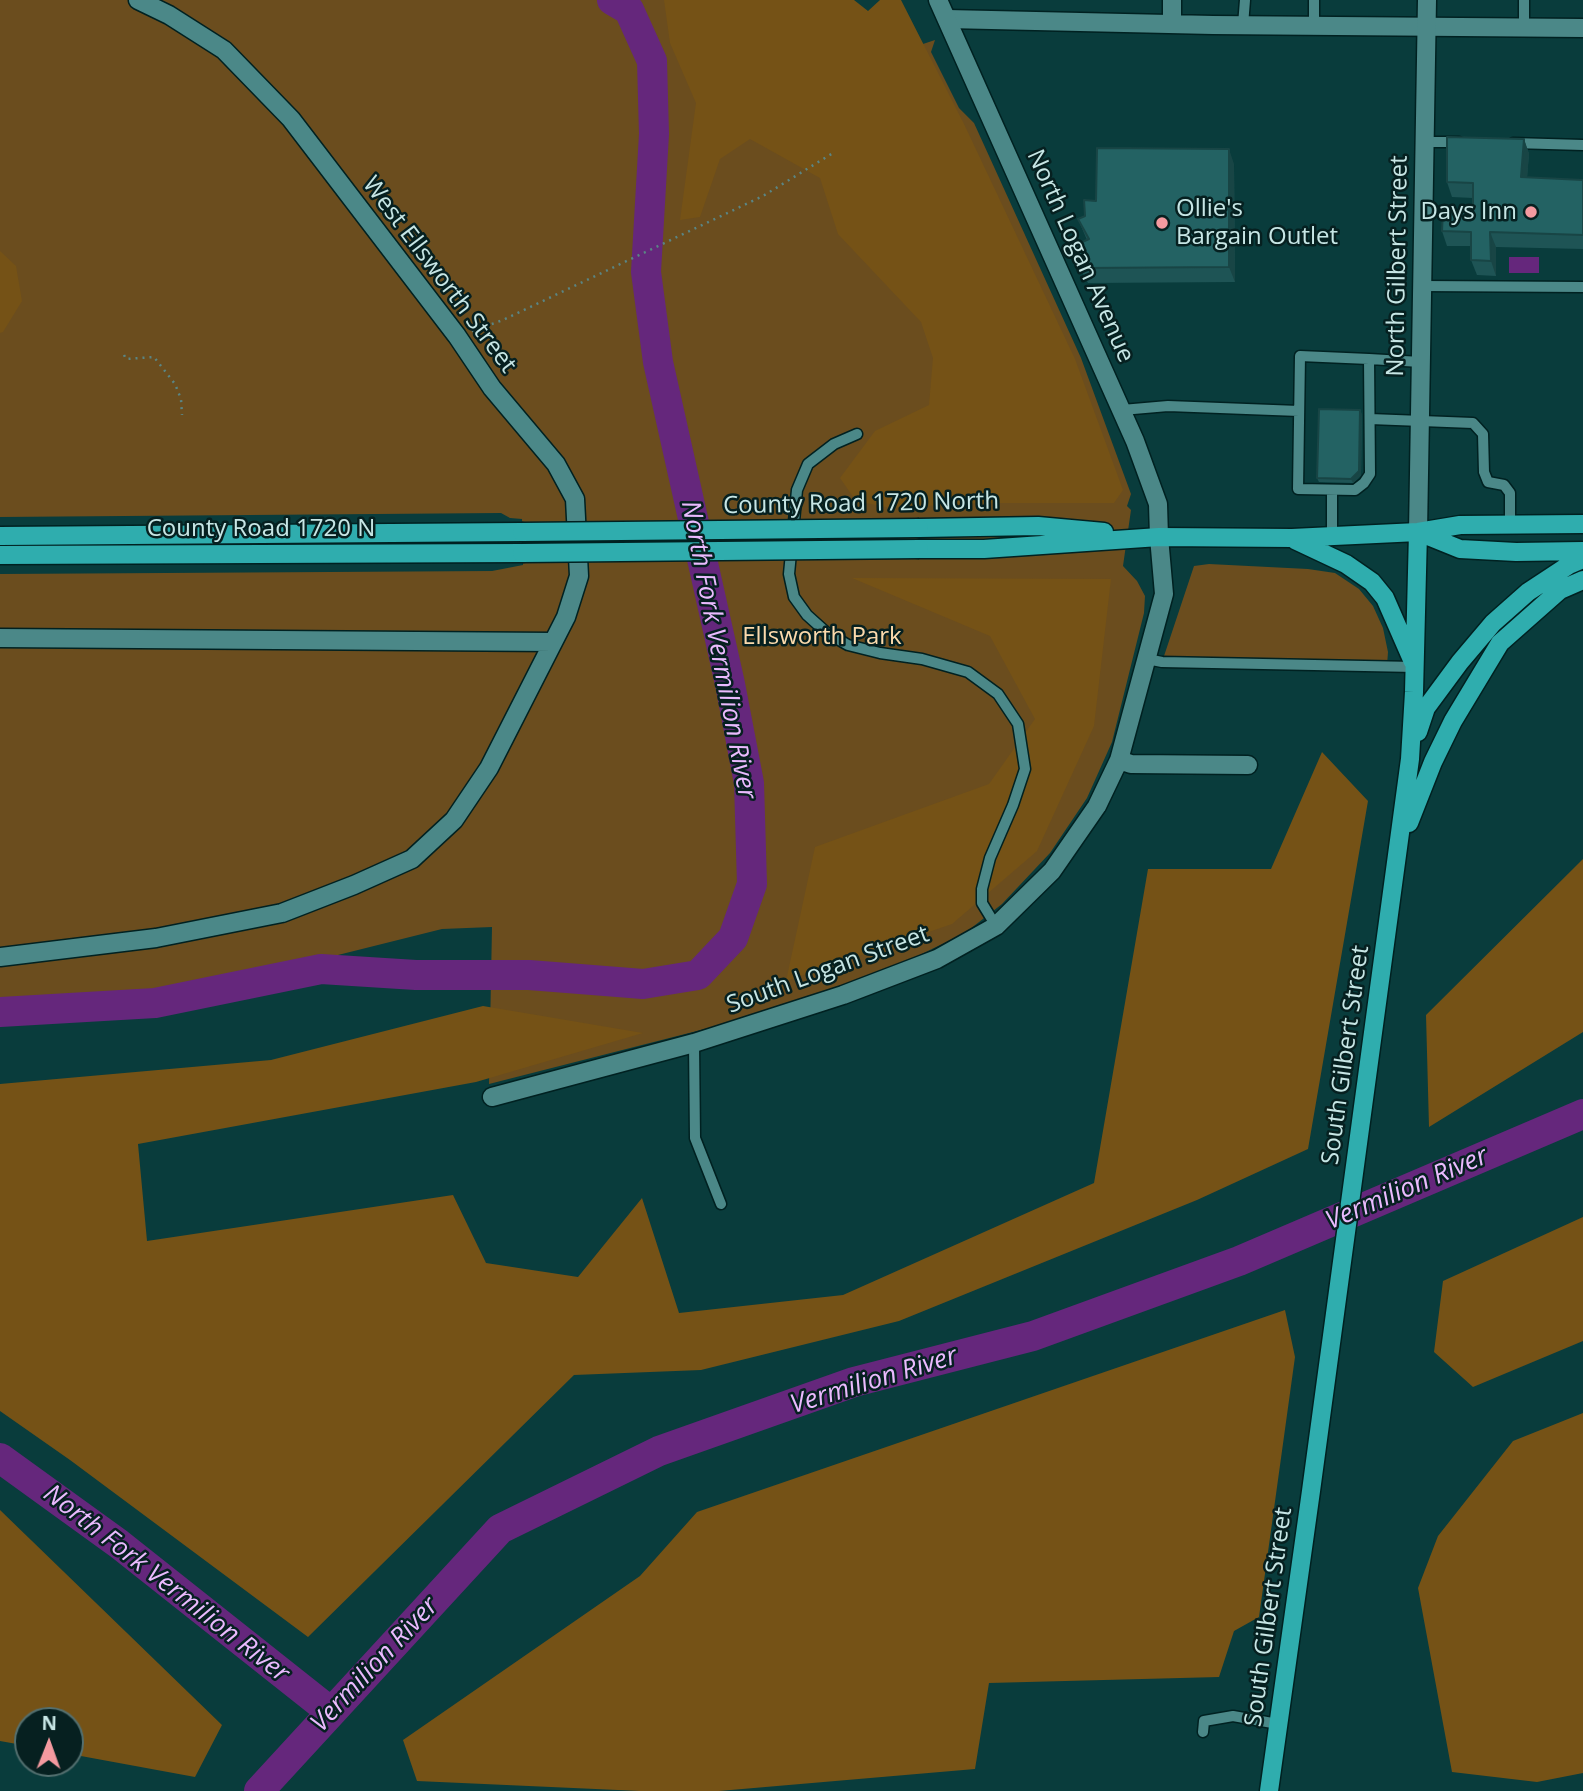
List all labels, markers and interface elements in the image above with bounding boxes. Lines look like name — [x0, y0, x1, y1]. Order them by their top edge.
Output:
street label: North Logan Avenue — [1020, 145, 1140, 367]
street label: North Gilbert Street — [1382, 155, 1414, 377]
street label: West Ellsworth Street — [356, 171, 522, 379]
place label: Ollie's Bargain Outlet — [1176, 195, 1338, 251]
place label: Days Inn — [1420, 198, 1517, 226]
marker: Days Inn — [1523, 204, 1539, 220]
marker: Ollie's Bargain Outlet — [1154, 215, 1170, 231]
street label: County Road 1720 North — [723, 487, 999, 521]
water label: North Fork Vermilion River — [674, 498, 762, 802]
street label: County Road 1720 N — [147, 515, 375, 543]
park label: Ellsworth Park — [742, 623, 902, 651]
street label: South Logan Street — [723, 920, 933, 1020]
street label: South Gilbert Street — [1316, 943, 1376, 1167]
water label: Vermilion River — [1321, 1141, 1493, 1237]
water label: Vermilion River — [787, 1341, 961, 1421]
water label: North Fork Vermilion River — [37, 1478, 295, 1690]
street label: South Gilbert Street — [1239, 1505, 1299, 1729]
water label: Vermilion River — [305, 1591, 445, 1739]
north arrow — [14, 1707, 84, 1777]
text: N — [41, 1710, 57, 1736]

